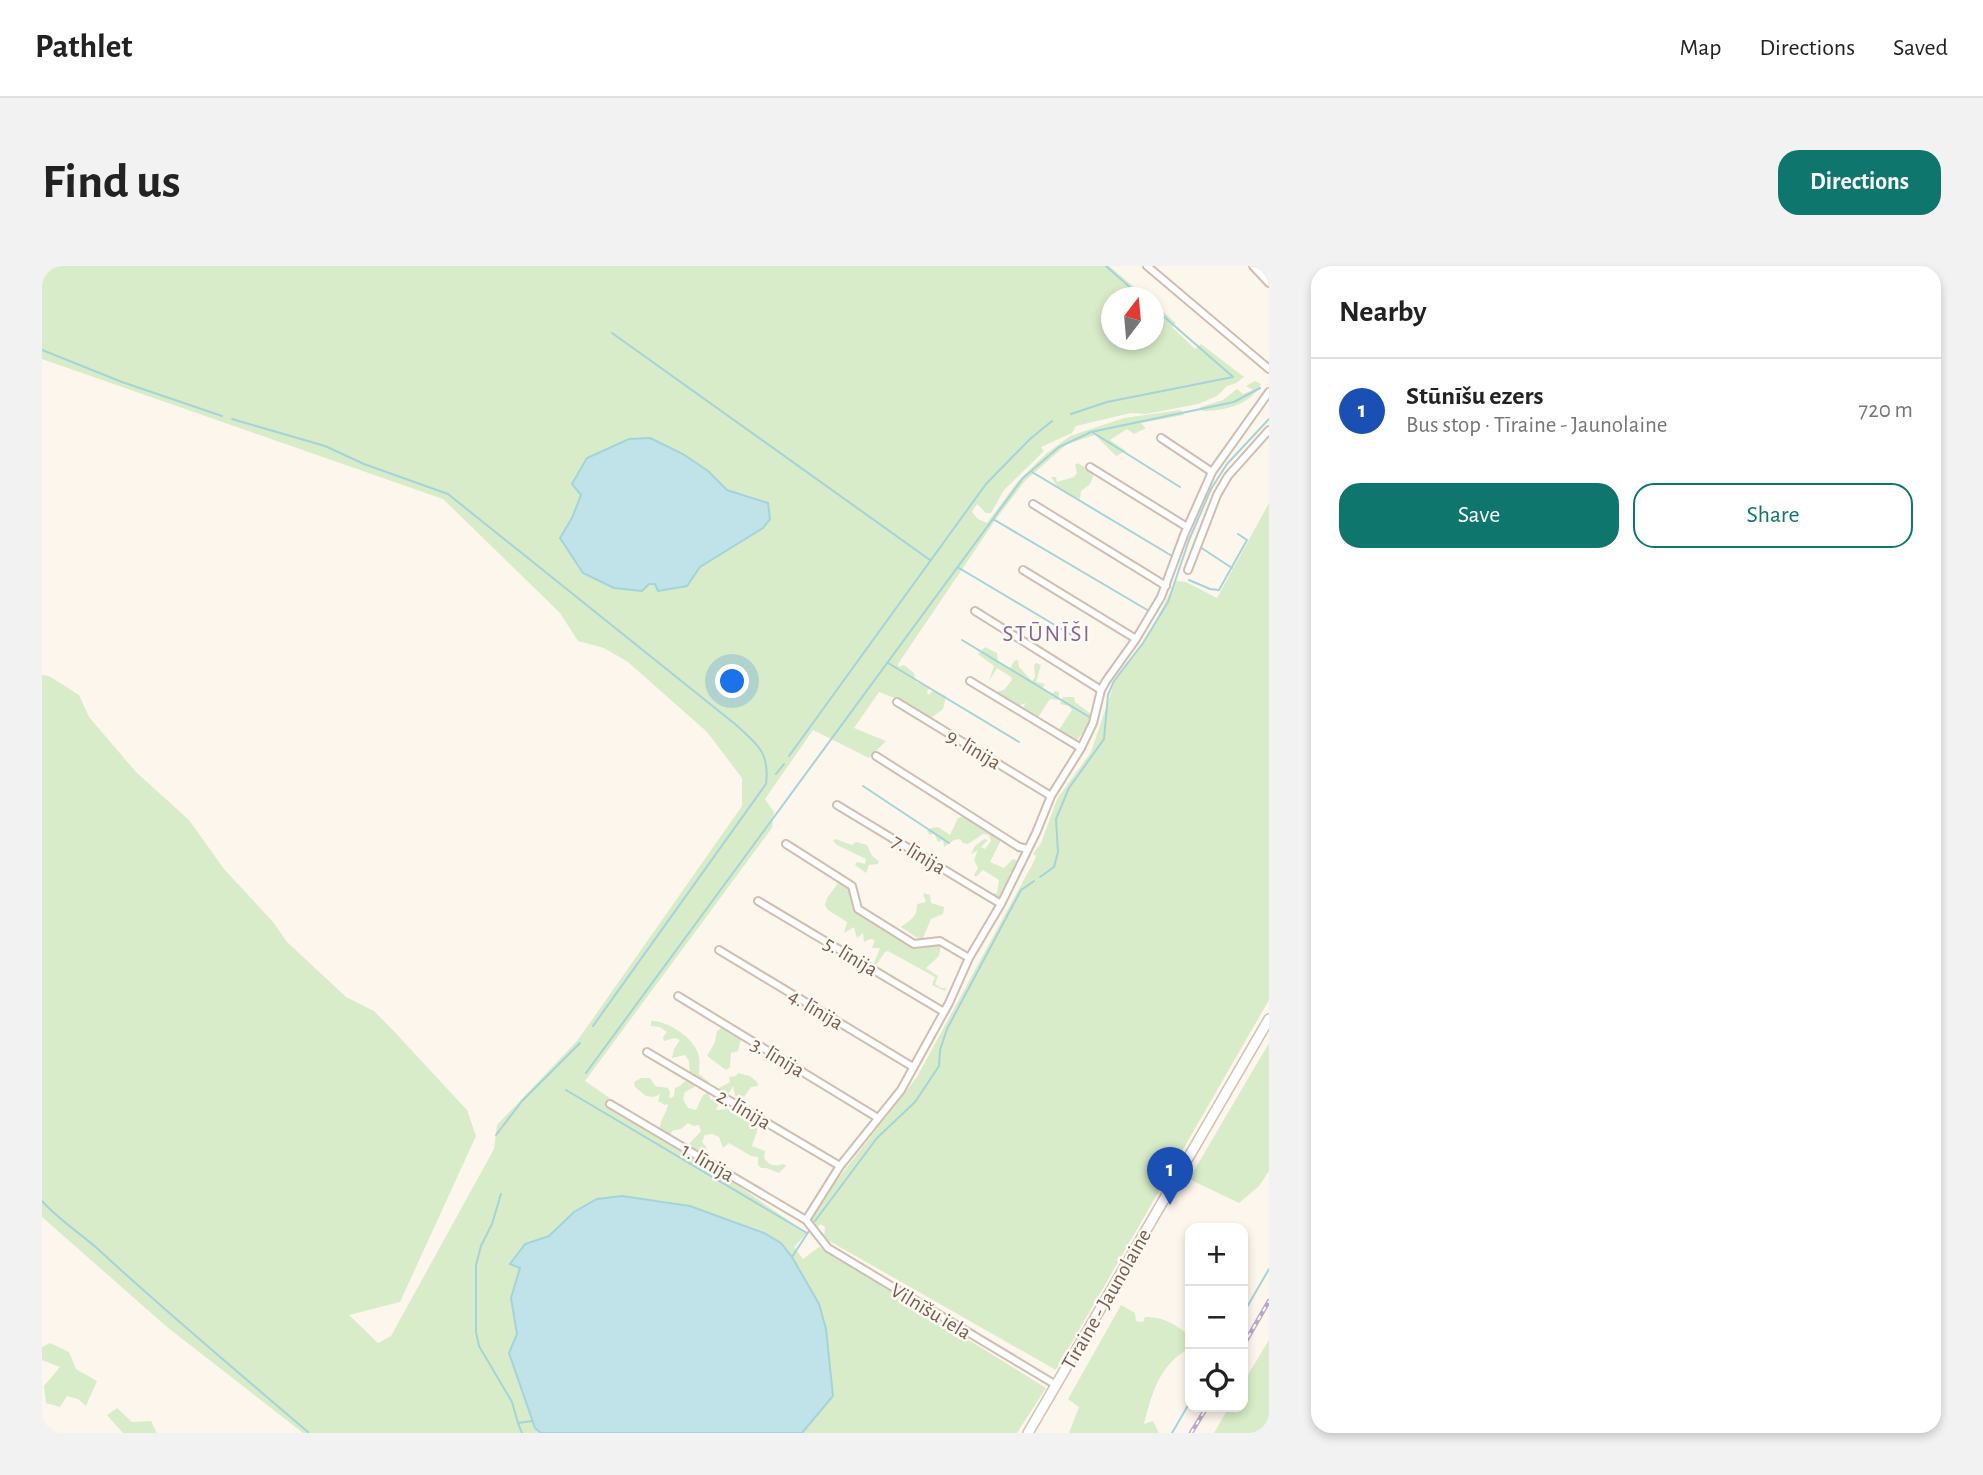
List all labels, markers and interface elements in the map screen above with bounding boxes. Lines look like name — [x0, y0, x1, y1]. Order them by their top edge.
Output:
text: Pathlet — [35, 31, 133, 64]
text: Map — [1679, 36, 1721, 60]
text: Directions — [1759, 36, 1855, 60]
text: Saved — [1893, 36, 1948, 60]
button: Directions — [1778, 150, 1941, 215]
text: Find us — [42, 158, 181, 207]
north arrow — [1101, 287, 1164, 350]
text: Nearby — [1339, 297, 1427, 327]
text: Stūnīšu ezers — [1406, 383, 1544, 409]
text: 1 — [1358, 399, 1366, 422]
text: 720 m — [1859, 399, 1913, 422]
text: Bus stop · Tīraine - Jaunolaine — [1406, 414, 1667, 437]
button: Save — [1339, 483, 1619, 548]
button: Share — [1633, 483, 1913, 548]
district label: STŪNĪŠI — [1002, 621, 1092, 646]
your location — [715, 664, 749, 698]
street label: 9. līnija — [943, 725, 1005, 774]
street label: 7. līnija — [888, 830, 949, 879]
street label: 5. līnija — [820, 932, 881, 981]
street label: 4. līnija — [785, 985, 847, 1034]
street label: 3. līnija — [747, 1033, 808, 1082]
street label: 2. līnija — [713, 1085, 775, 1134]
street label: 1. līnija — [678, 1139, 738, 1186]
pin: 1 — [1147, 1147, 1193, 1205]
map controls — [1185, 1223, 1248, 1412]
button: + — [1185, 1223, 1248, 1286]
street label: Tīraine - Jaunolaine — [1058, 1225, 1155, 1373]
street label: Vilnīšu iela — [887, 1279, 975, 1344]
button: − — [1185, 1286, 1248, 1349]
button: locate — [1185, 1349, 1248, 1412]

